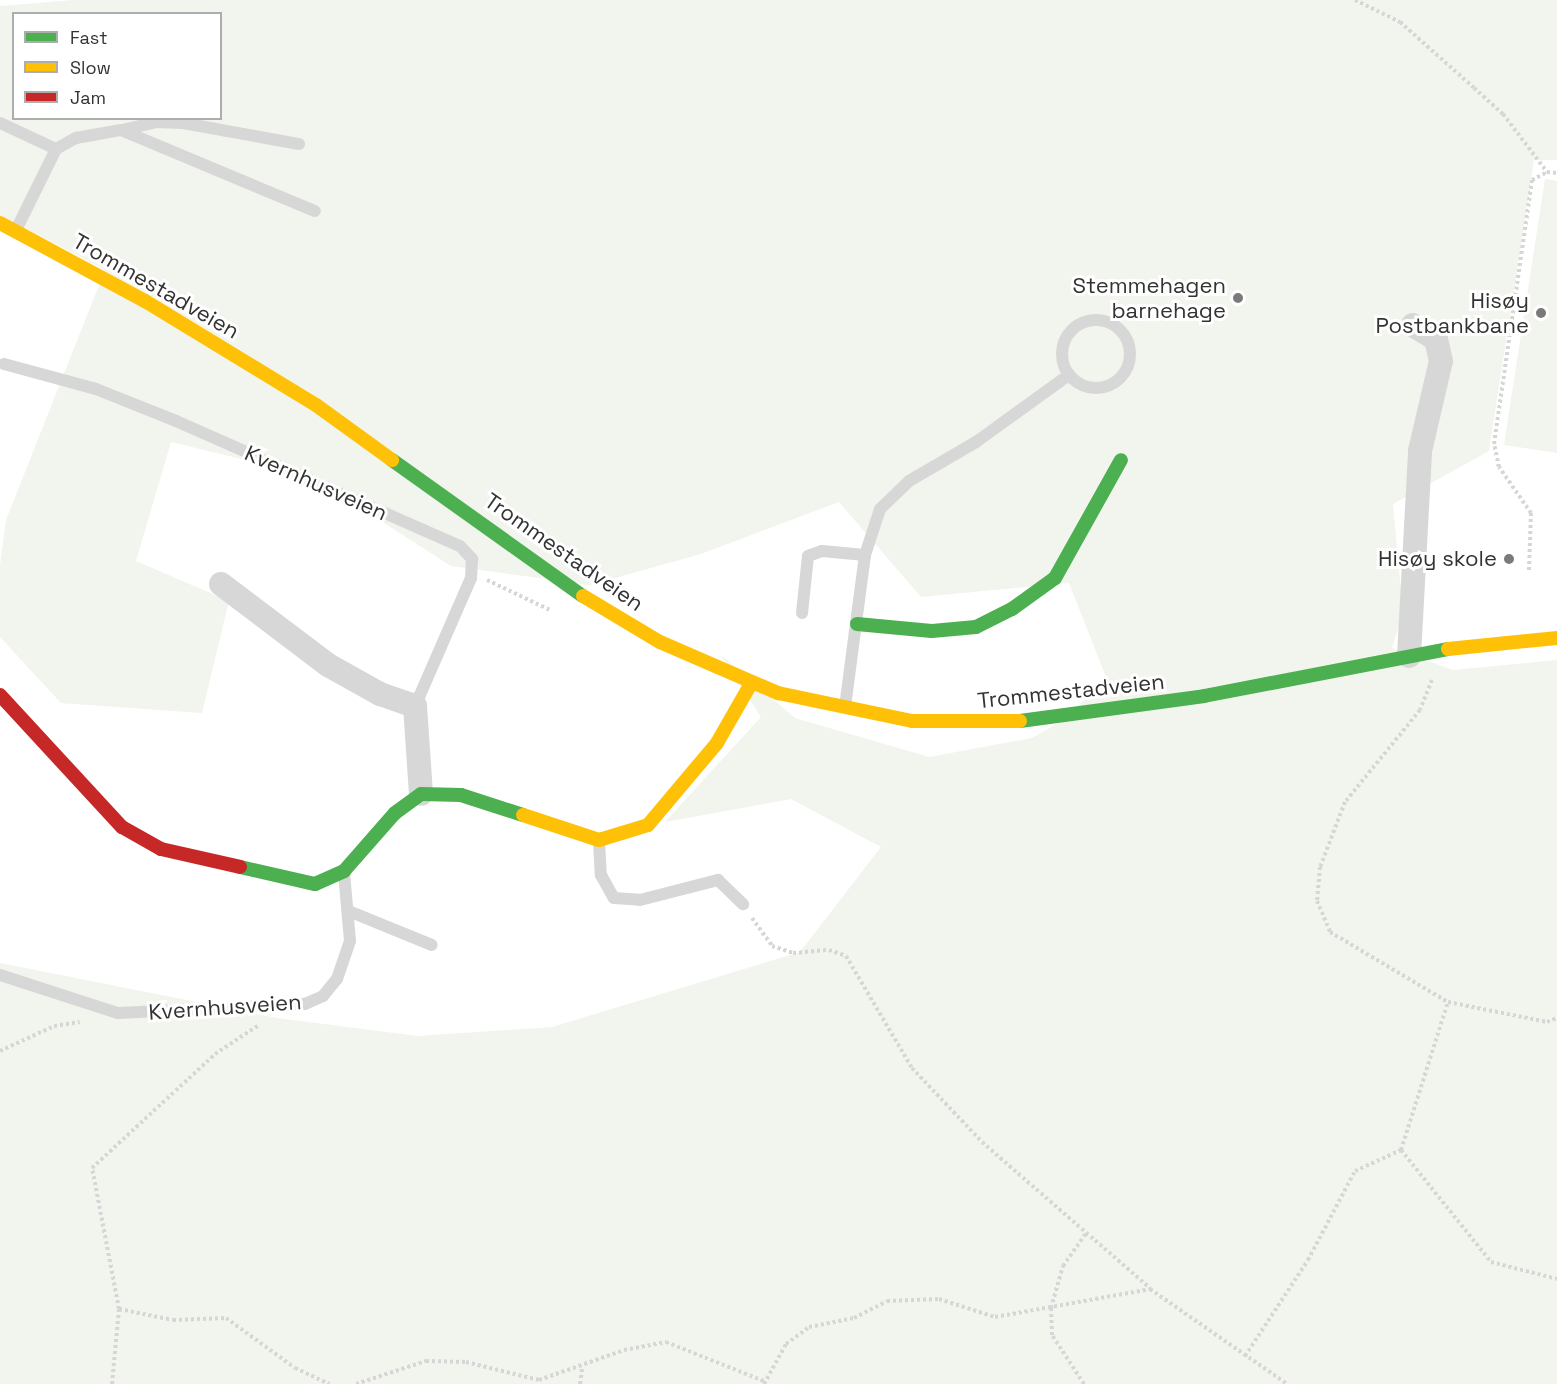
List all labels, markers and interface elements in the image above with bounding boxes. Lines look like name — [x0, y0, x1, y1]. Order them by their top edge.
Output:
legend — [12, 12, 222, 120]
text: Fast — [70, 26, 107, 49]
text: Slow — [70, 56, 111, 79]
text: Jam — [70, 86, 106, 109]
street label: Trommestadveien — [68, 228, 244, 344]
place label: Stemmehagen barnehage — [1072, 272, 1226, 324]
place label: Hisøy Postbankbane — [1376, 287, 1529, 338]
marker: Stemmehagen barnehage — [1231, 291, 1245, 305]
marker: Hisøy Postbankbane — [1534, 306, 1548, 320]
street label: Kvernhusveien — [241, 440, 391, 526]
street label: Trommestadveien — [479, 487, 649, 617]
place label: Hisøy skole — [1378, 546, 1497, 572]
marker: Hisøy skole — [1502, 552, 1516, 566]
street label: Trommestadveien — [976, 668, 1166, 714]
street label: Kvernhusveien — [148, 988, 302, 1026]

